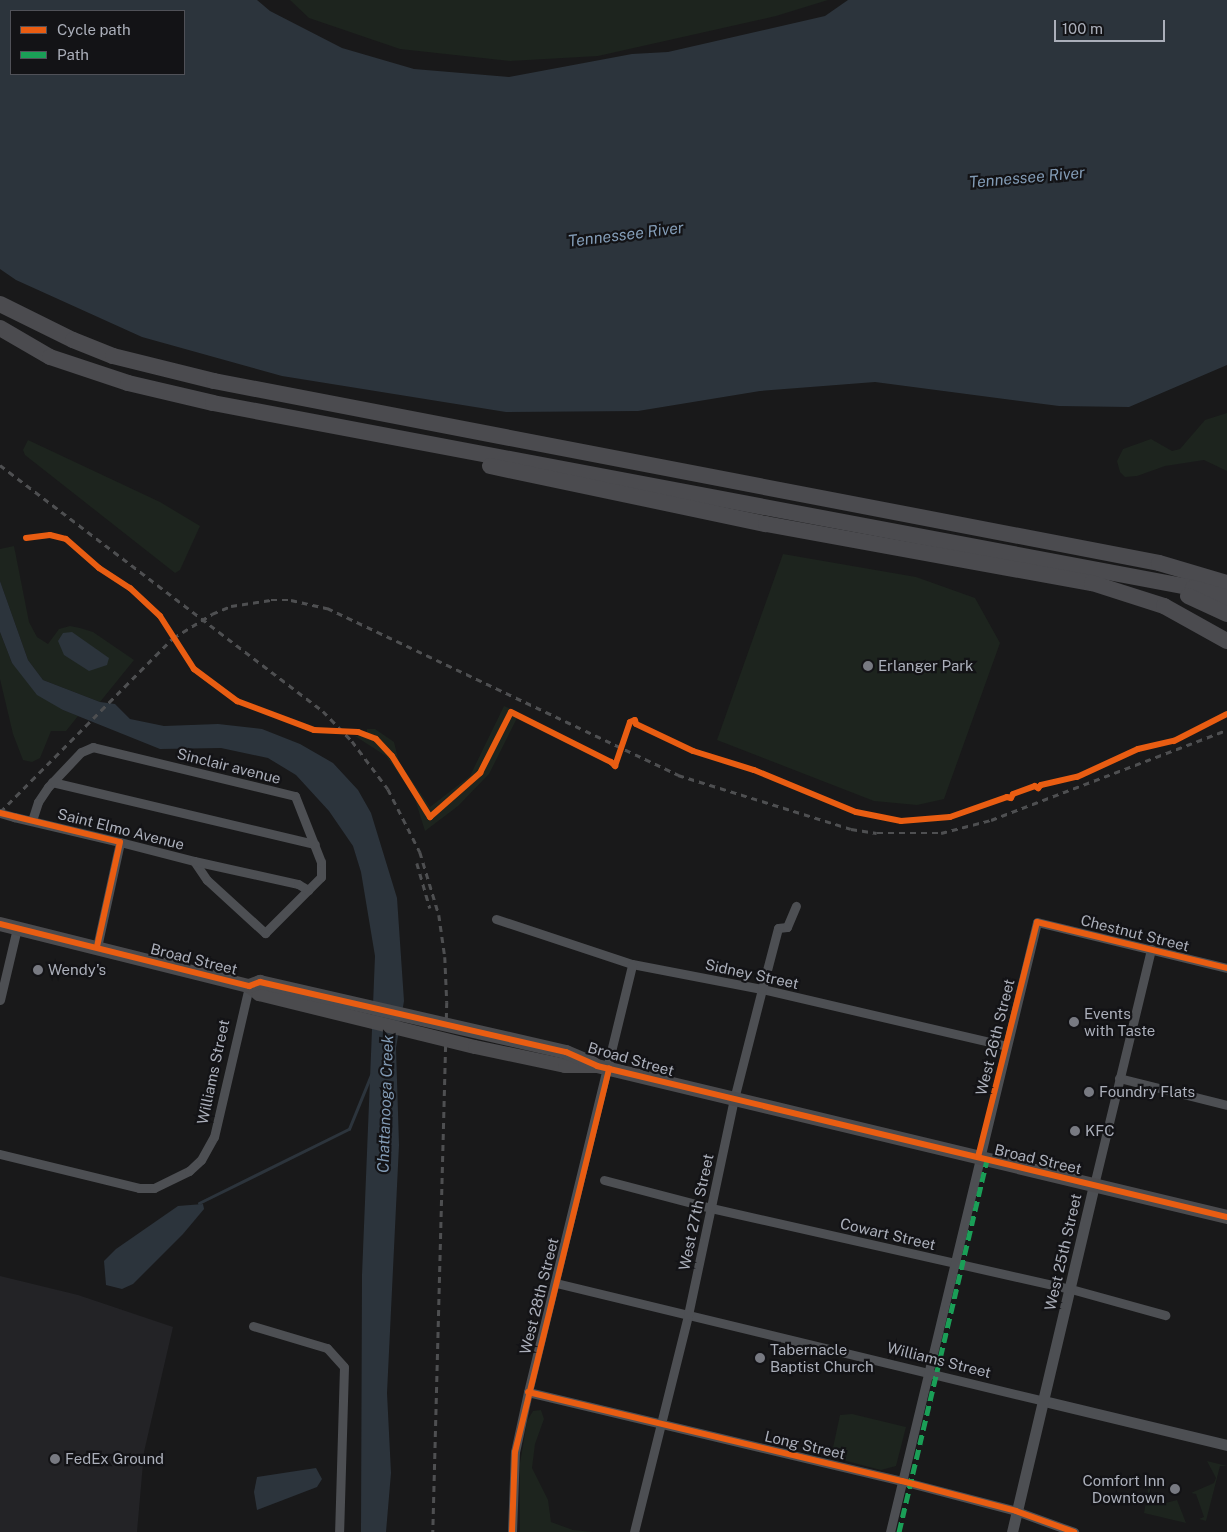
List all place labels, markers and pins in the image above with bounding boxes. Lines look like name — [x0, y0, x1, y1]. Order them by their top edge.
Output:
place label: Erlanger Park — [878, 657, 973, 675]
marker: Erlanger Park — [862, 660, 874, 672]
place label: Wendy's — [48, 961, 106, 979]
marker: Wendy's — [32, 964, 44, 976]
place label: Events with Taste — [1084, 1004, 1155, 1039]
marker: Events with Taste — [1068, 1016, 1080, 1028]
place label: Foundry Flats — [1099, 1083, 1195, 1101]
marker: Foundry Flats — [1083, 1086, 1095, 1098]
place label: KFC — [1085, 1122, 1114, 1140]
marker: KFC — [1069, 1125, 1081, 1137]
place label: Tabernacle Baptist Church — [770, 1340, 874, 1375]
marker: Tabernacle Baptist Church — [754, 1352, 766, 1364]
place label: FedEx Ground — [65, 1450, 164, 1468]
marker: FedEx Ground — [49, 1453, 61, 1465]
place label: Comfort Inn Downtown — [1082, 1471, 1165, 1506]
marker: Comfort Inn Downtown — [1169, 1483, 1181, 1495]

